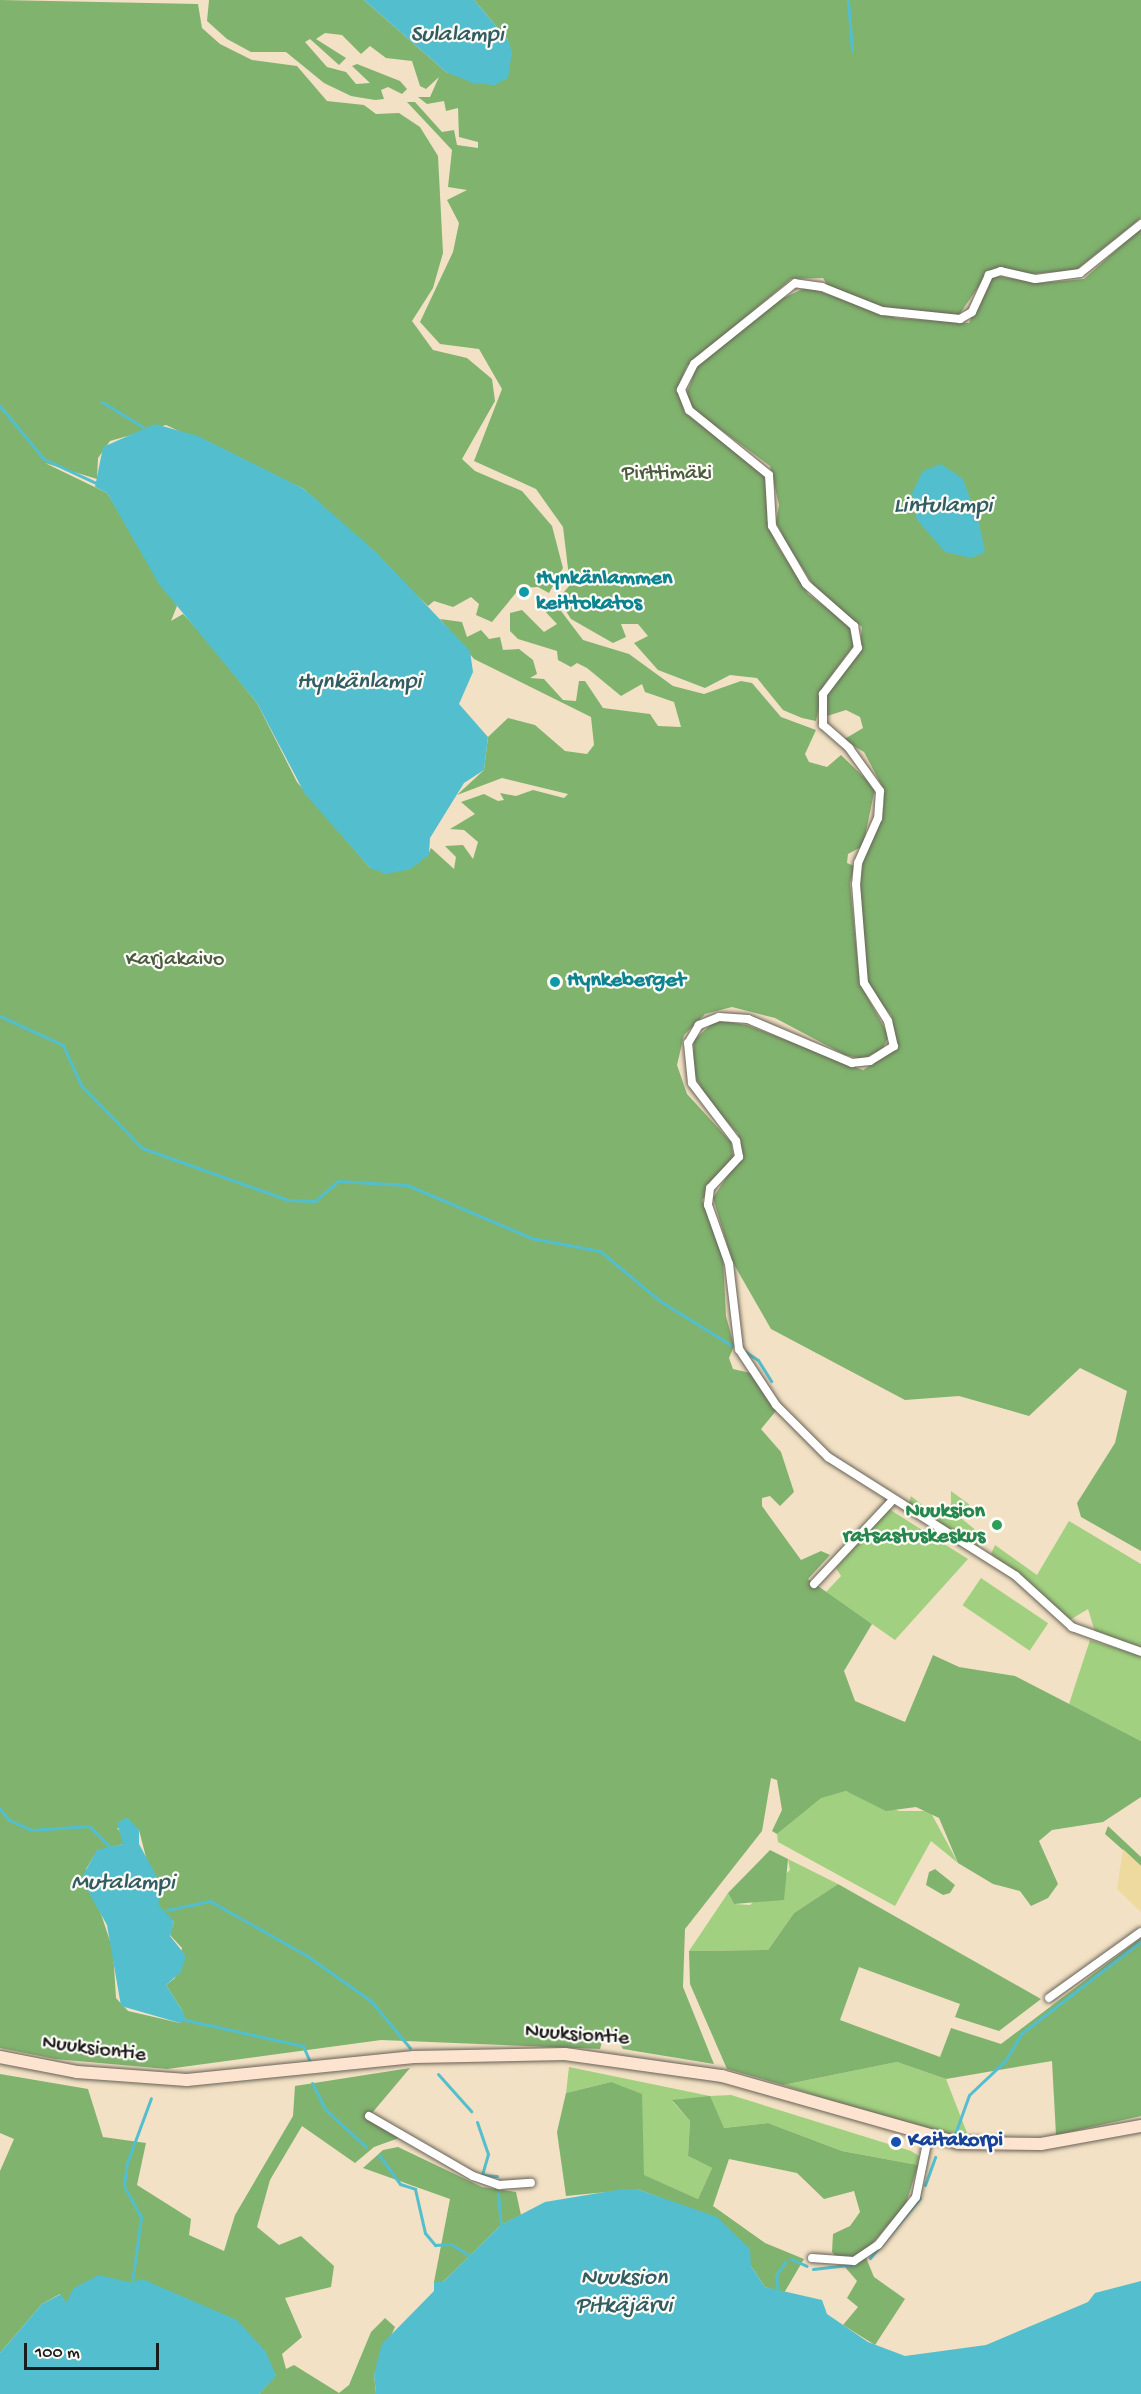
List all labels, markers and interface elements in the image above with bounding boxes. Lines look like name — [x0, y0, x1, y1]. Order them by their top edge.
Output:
water label: Sulalampi — [410, 22, 504, 50]
park label: Pirttimäki — [622, 462, 712, 488]
water label: Lintulampi — [893, 493, 993, 521]
place label: Hynkänlammen keittokatos — [536, 566, 672, 618]
marker: Hynkänlammen keittokatos — [517, 585, 531, 599]
water label: Hynkänlampi — [296, 669, 422, 697]
park label: Karjakaivo — [126, 948, 224, 974]
place label: Hynkeberget — [567, 969, 686, 995]
marker: Hynkeberget — [548, 975, 562, 989]
place label: Nuuksion ratsastuskeskus — [843, 1499, 985, 1550]
marker: Nuuksion ratsastuskeskus — [990, 1518, 1004, 1532]
water label: Mutalampi — [71, 1870, 175, 1898]
street label: Nuuksiontie — [524, 2019, 630, 2053]
street label: Nuuksiontie — [40, 2031, 148, 2069]
place label: Kaitakorpi — [908, 2129, 1003, 2155]
marker: Kaitakorpi — [889, 2135, 903, 2149]
water label: Nuuksion Pitkäjärvi — [576, 2265, 672, 2321]
scale bar — [27, 2331, 162, 2369]
text: 100 m — [35, 2343, 80, 2364]

